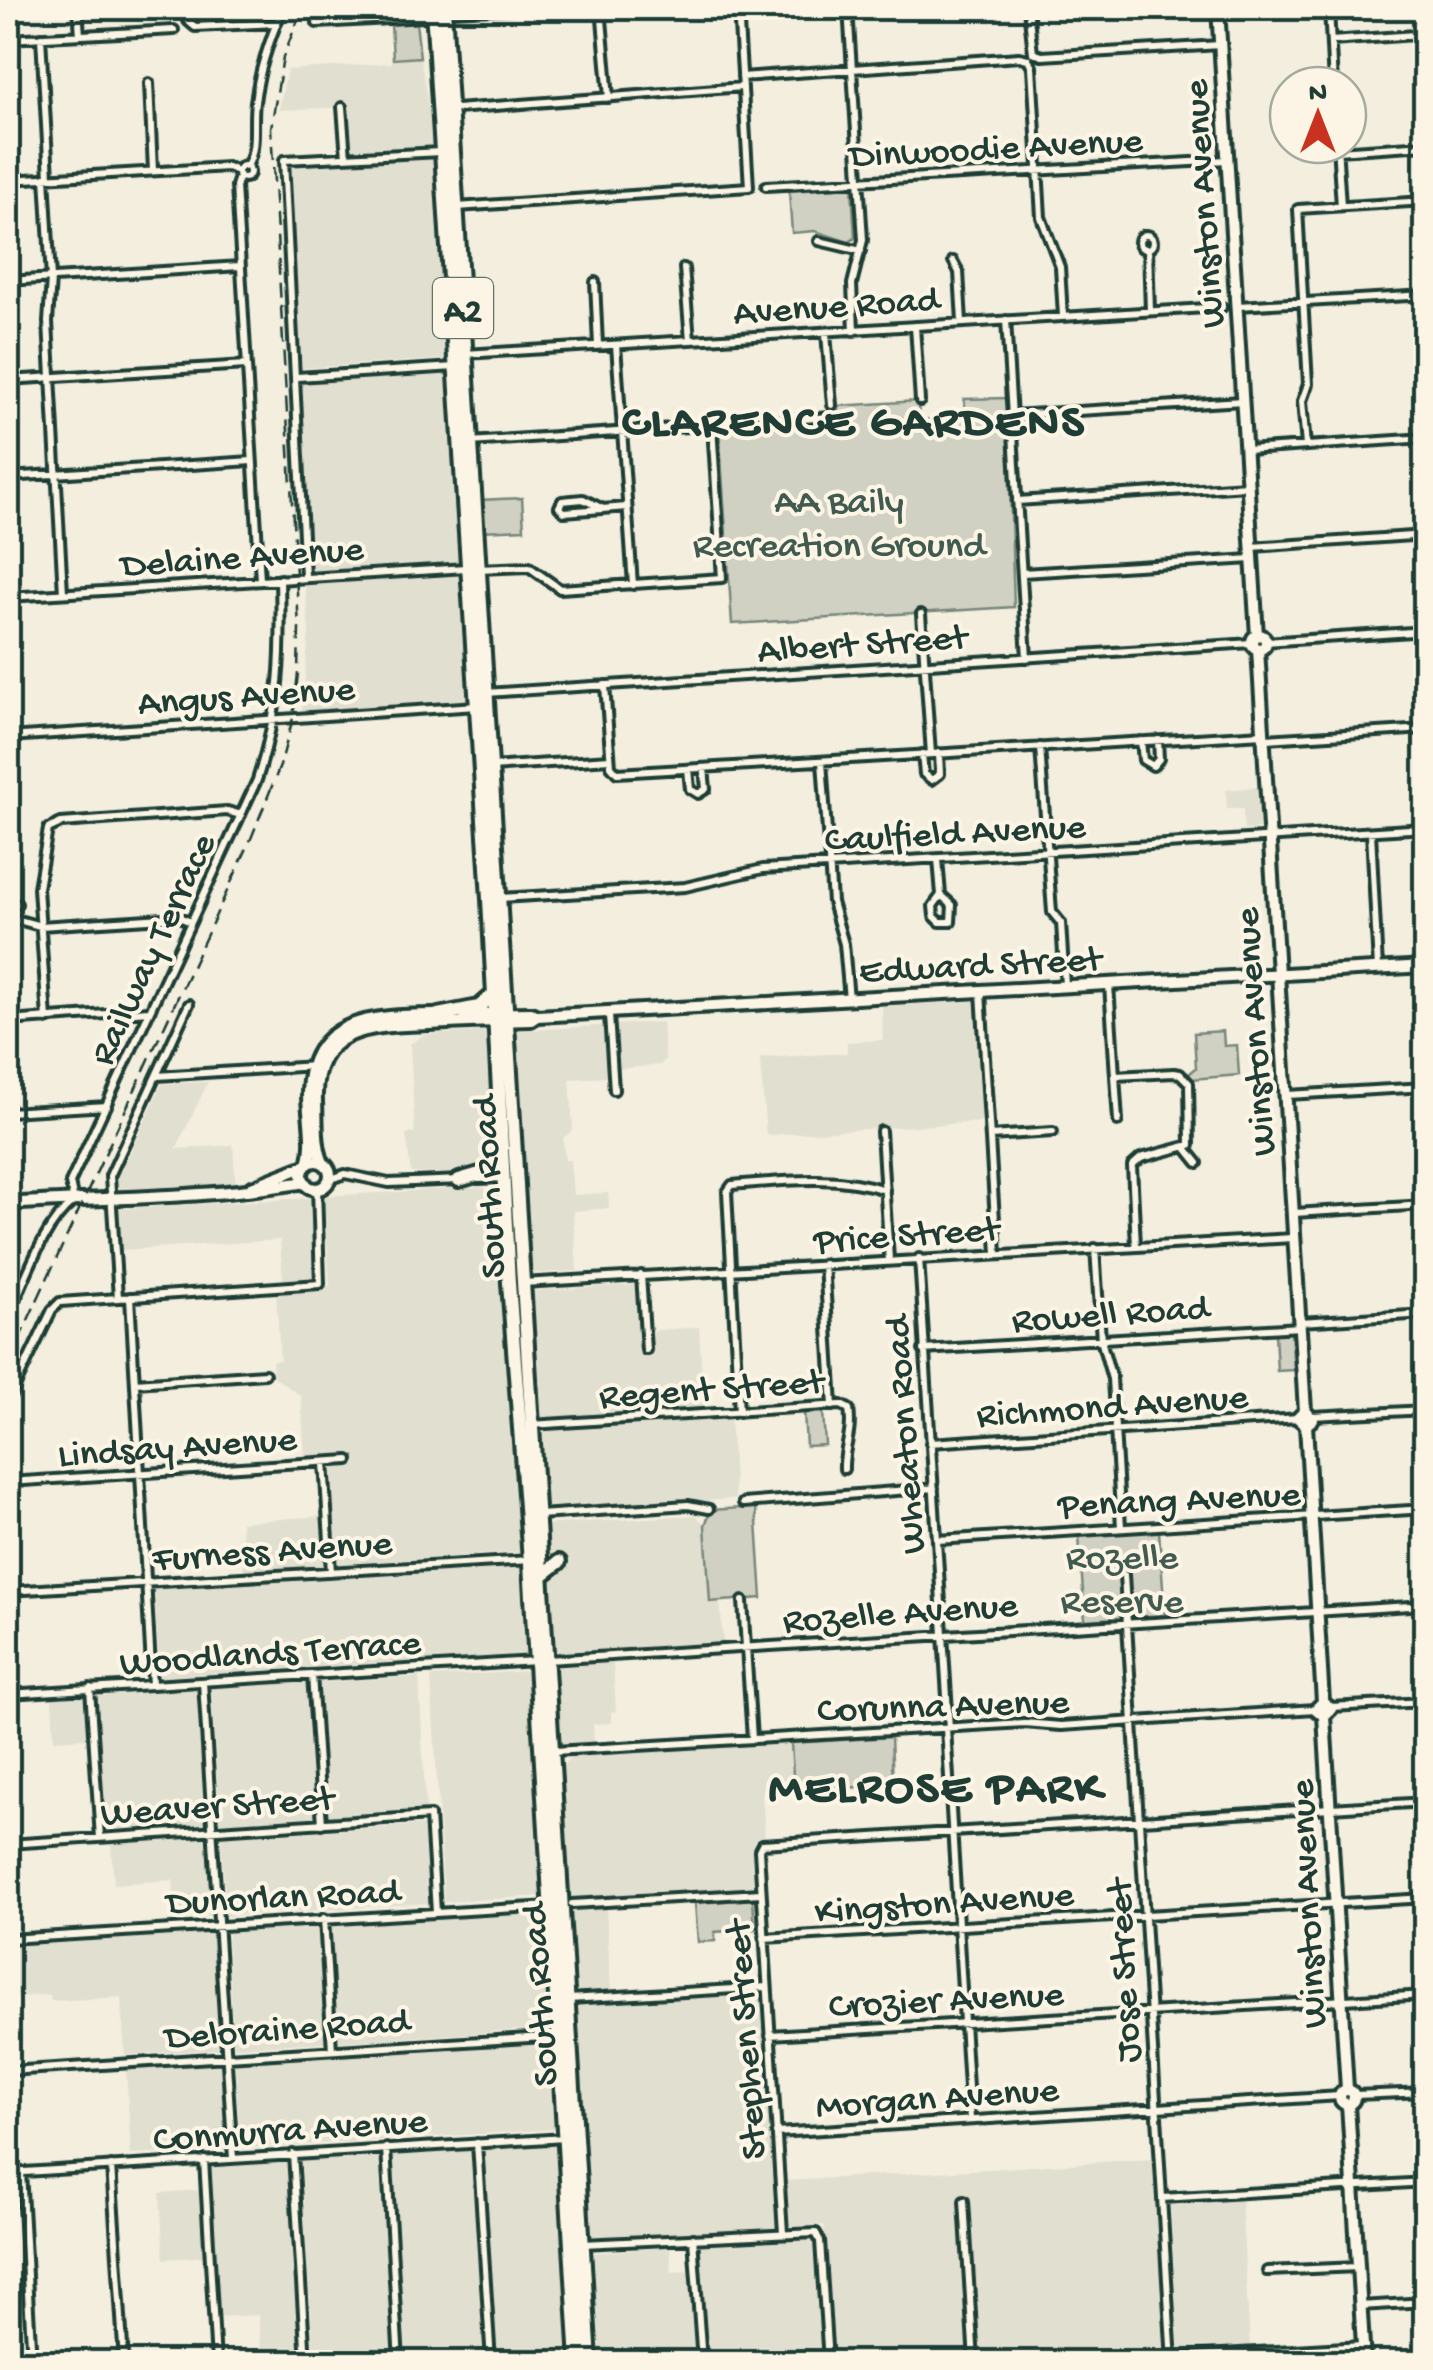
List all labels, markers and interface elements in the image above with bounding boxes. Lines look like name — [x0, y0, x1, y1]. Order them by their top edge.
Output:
north arrow — [1268, 65, 1368, 165]
street label: Winston Avenue — [1176, 77, 1238, 329]
text: N — [1309, 78, 1327, 111]
street label: Dinwoodie Avenue — [846, 121, 1144, 181]
road number: A2 — [433, 278, 493, 338]
street label: Avenue Road — [732, 280, 944, 338]
district label: CLARENCE GARDENS — [622, 397, 1086, 454]
park label: AA Baily Recreation Ground — [693, 482, 988, 570]
street label: Delaine Avenue — [117, 530, 366, 591]
street label: Albert Street — [756, 617, 972, 676]
street label: Angus Avenue — [137, 669, 357, 729]
street label: Caulfield Avenue — [824, 807, 1087, 865]
street label: Railway Terrace — [83, 827, 228, 1073]
street label: Winston Avenue — [1227, 905, 1289, 1157]
street label: Edward Street — [858, 939, 1106, 996]
street label: South Road — [465, 1091, 519, 1279]
street label: Price Street — [811, 1209, 1004, 1266]
street label: Rowell Road — [1010, 1288, 1213, 1346]
street label: Wheaton Road — [878, 1311, 938, 1555]
street label: Regent Street — [598, 1362, 828, 1422]
street label: Richmond Avenue — [975, 1378, 1250, 1440]
street label: Lindsay Avenue — [56, 1420, 299, 1480]
street label: Penang Avenue — [1056, 1475, 1302, 1531]
street label: Furness Avenue — [150, 1524, 394, 1584]
park label: Rozelle Reserve — [1061, 1538, 1184, 1626]
street label: Rozelle Avenue — [781, 1586, 1020, 1646]
street label: Woodlands Terrace — [118, 1623, 423, 1688]
street label: Corunna Avenue — [816, 1683, 1070, 1735]
district label: MELROSE PARK — [769, 1763, 1106, 1820]
street label: Winston Avenue — [1282, 1778, 1339, 2029]
street label: Weaver Street — [100, 1779, 339, 1839]
street label: Dunorlan Road — [163, 1872, 404, 1928]
street label: Jose Street — [1100, 1874, 1154, 2064]
street label: Kingston Avenue — [813, 1875, 1076, 1937]
street label: South Road — [514, 1899, 571, 2087]
street label: Stephen Street — [718, 1915, 779, 2161]
street label: Crozier Avenue — [828, 1975, 1065, 2031]
street label: Deloraine Road — [161, 2001, 414, 2063]
street label: Morgan Avenue — [814, 2071, 1061, 2131]
street label: Conmurra Avenue — [152, 2101, 429, 2165]

